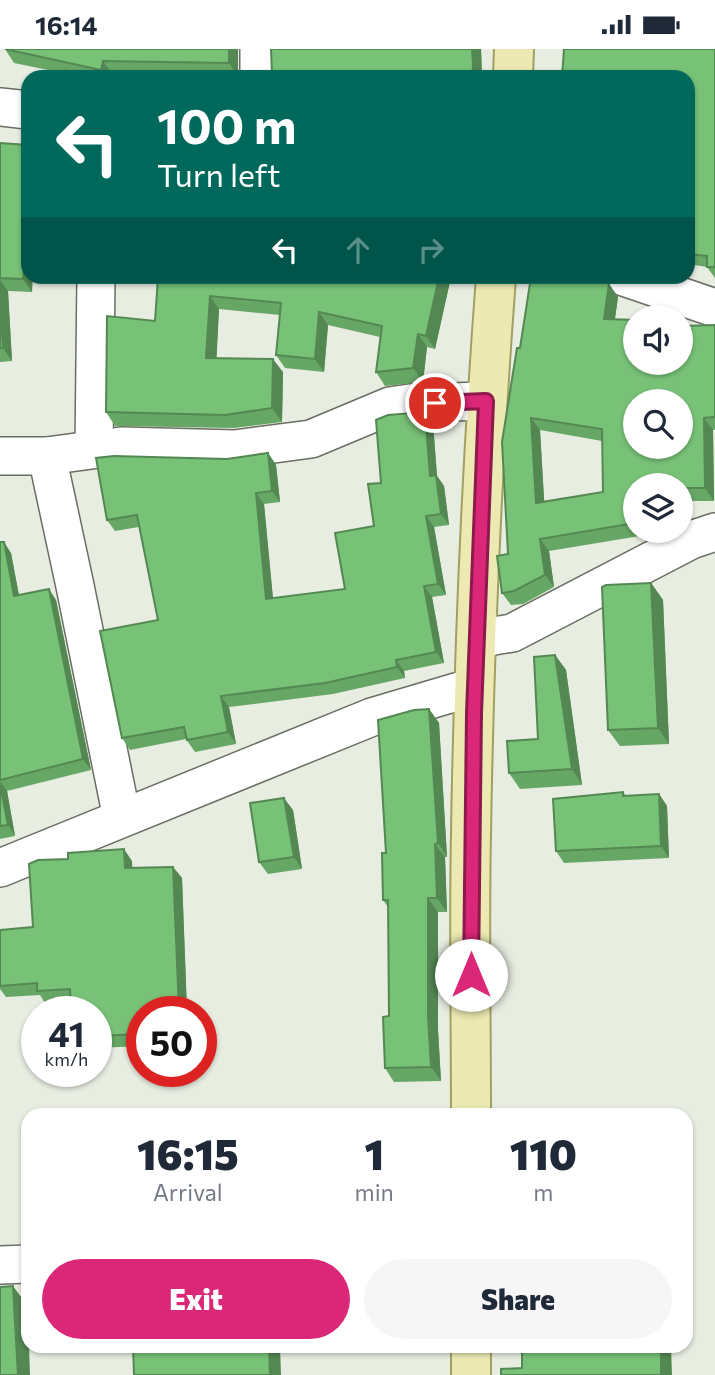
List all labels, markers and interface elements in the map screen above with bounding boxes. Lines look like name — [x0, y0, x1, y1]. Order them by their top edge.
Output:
text: 16:14 — [35, 9, 97, 40]
text: 100 m — [157, 94, 296, 154]
icon: left — [42, 98, 133, 189]
text: Turn left — [157, 154, 281, 194]
icon: left — [266, 231, 304, 269]
icon: ahead — [339, 231, 377, 269]
icon: right — [412, 231, 450, 269]
map controls — [623, 305, 693, 543]
button: sound — [623, 305, 693, 375]
pin — [405, 373, 465, 433]
icon: arrive — [416, 384, 454, 422]
button: search — [623, 389, 693, 459]
button: layers — [623, 473, 693, 543]
position arrow — [434, 938, 508, 1012]
speed limit sign: 50 — [126, 996, 217, 1087]
text: 41 — [48, 1011, 85, 1054]
text: km/h — [45, 1048, 88, 1070]
text: 16:15 — [137, 1127, 239, 1179]
text: 1 — [364, 1127, 384, 1179]
text: 110 — [510, 1127, 577, 1179]
text: Arrival — [153, 1178, 223, 1206]
text: min — [355, 1178, 394, 1206]
text: m — [533, 1178, 553, 1206]
button: Exit — [42, 1259, 350, 1339]
button: Share — [364, 1259, 672, 1339]

